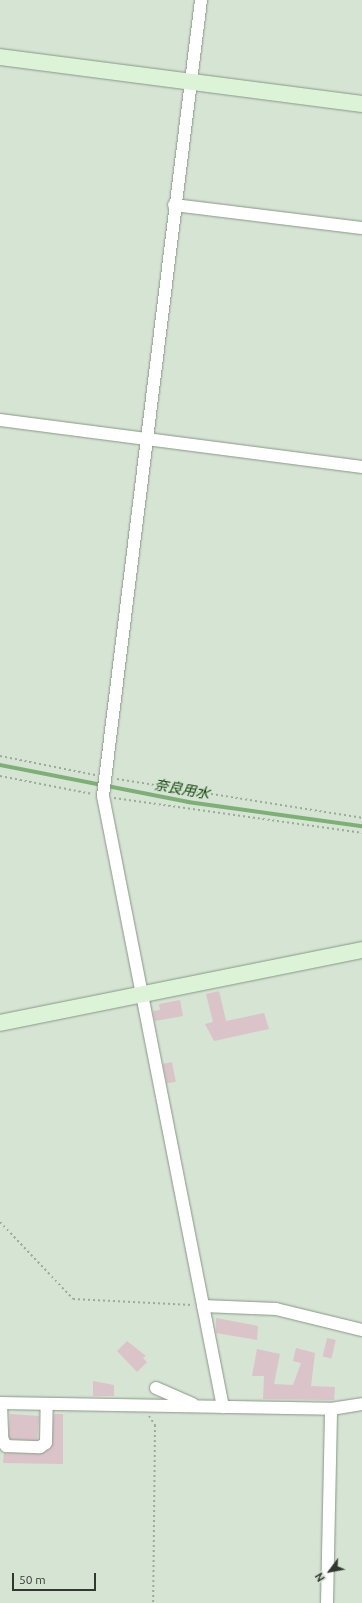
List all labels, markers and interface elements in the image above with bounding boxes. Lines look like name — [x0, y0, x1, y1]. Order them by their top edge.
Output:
water label: 奈良用水 — [153, 776, 211, 802]
north arrow — [310, 1551, 350, 1591]
scale bar — [14, 1565, 98, 1591]
text: N — [313, 1571, 327, 1584]
text: 50 m — [19, 1573, 46, 1586]

